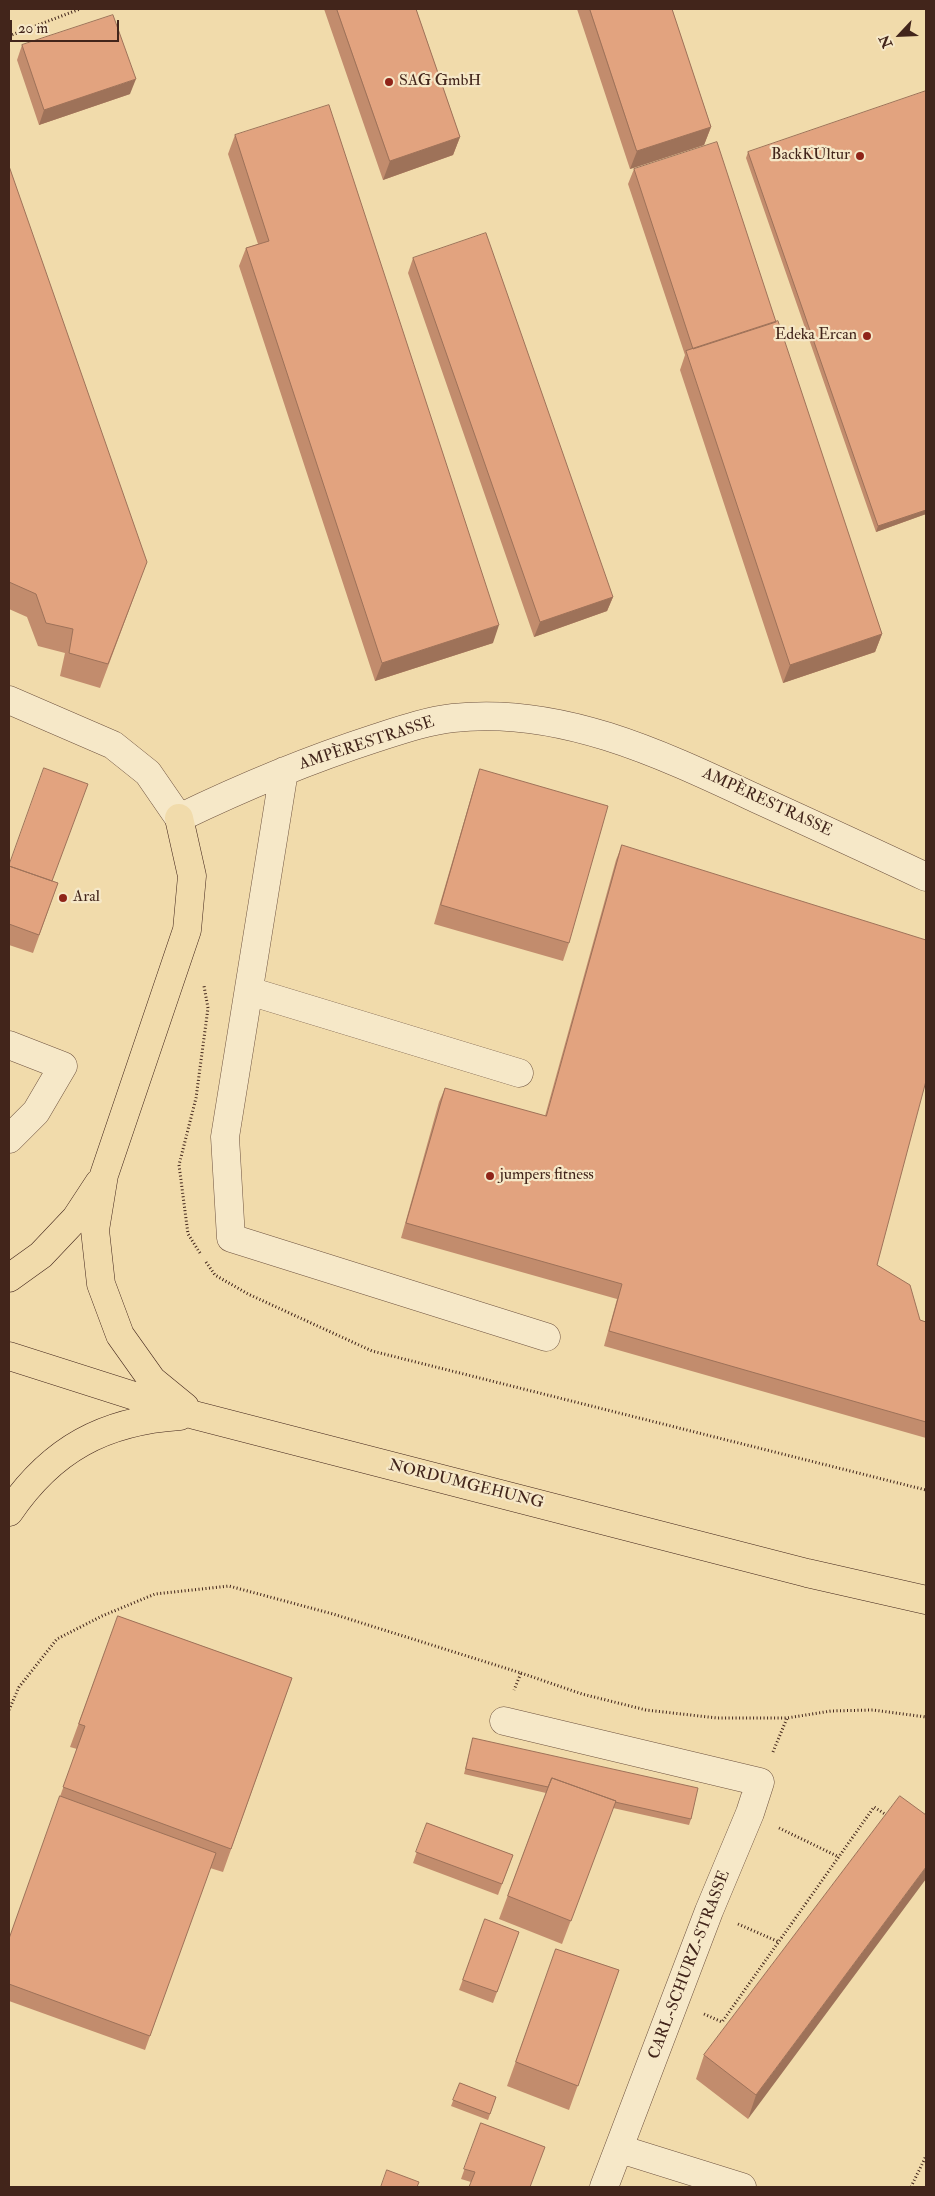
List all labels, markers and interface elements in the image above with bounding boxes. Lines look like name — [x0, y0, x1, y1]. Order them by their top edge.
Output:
scale bar — [12, 10, 121, 42]
north arrow — [875, 10, 925, 60]
text: 20 m — [18, 19, 48, 38]
text: N — [876, 32, 896, 51]
place label: SAG GmbH — [399, 72, 481, 92]
marker: SAG GmbH — [383, 76, 395, 88]
place label: BackKUltur — [771, 146, 850, 166]
marker: BackKUltur — [854, 150, 866, 162]
place label: Edeka Ercan — [775, 326, 857, 346]
marker: Edeka Ercan — [861, 330, 873, 342]
street label: AMPÈRESTRASSE — [297, 713, 437, 775]
street label: AMPÈRESTRASSE — [699, 764, 835, 842]
place label: Aral — [73, 888, 100, 908]
marker: Aral — [57, 892, 69, 904]
place label: jumpers fitness — [500, 1166, 594, 1186]
marker: jumpers fitness — [484, 1170, 496, 1182]
street label: NORDUMGEHUNG — [386, 1456, 546, 1514]
street label: CARL-SCHURZ-STRASSE — [645, 1868, 735, 2062]

